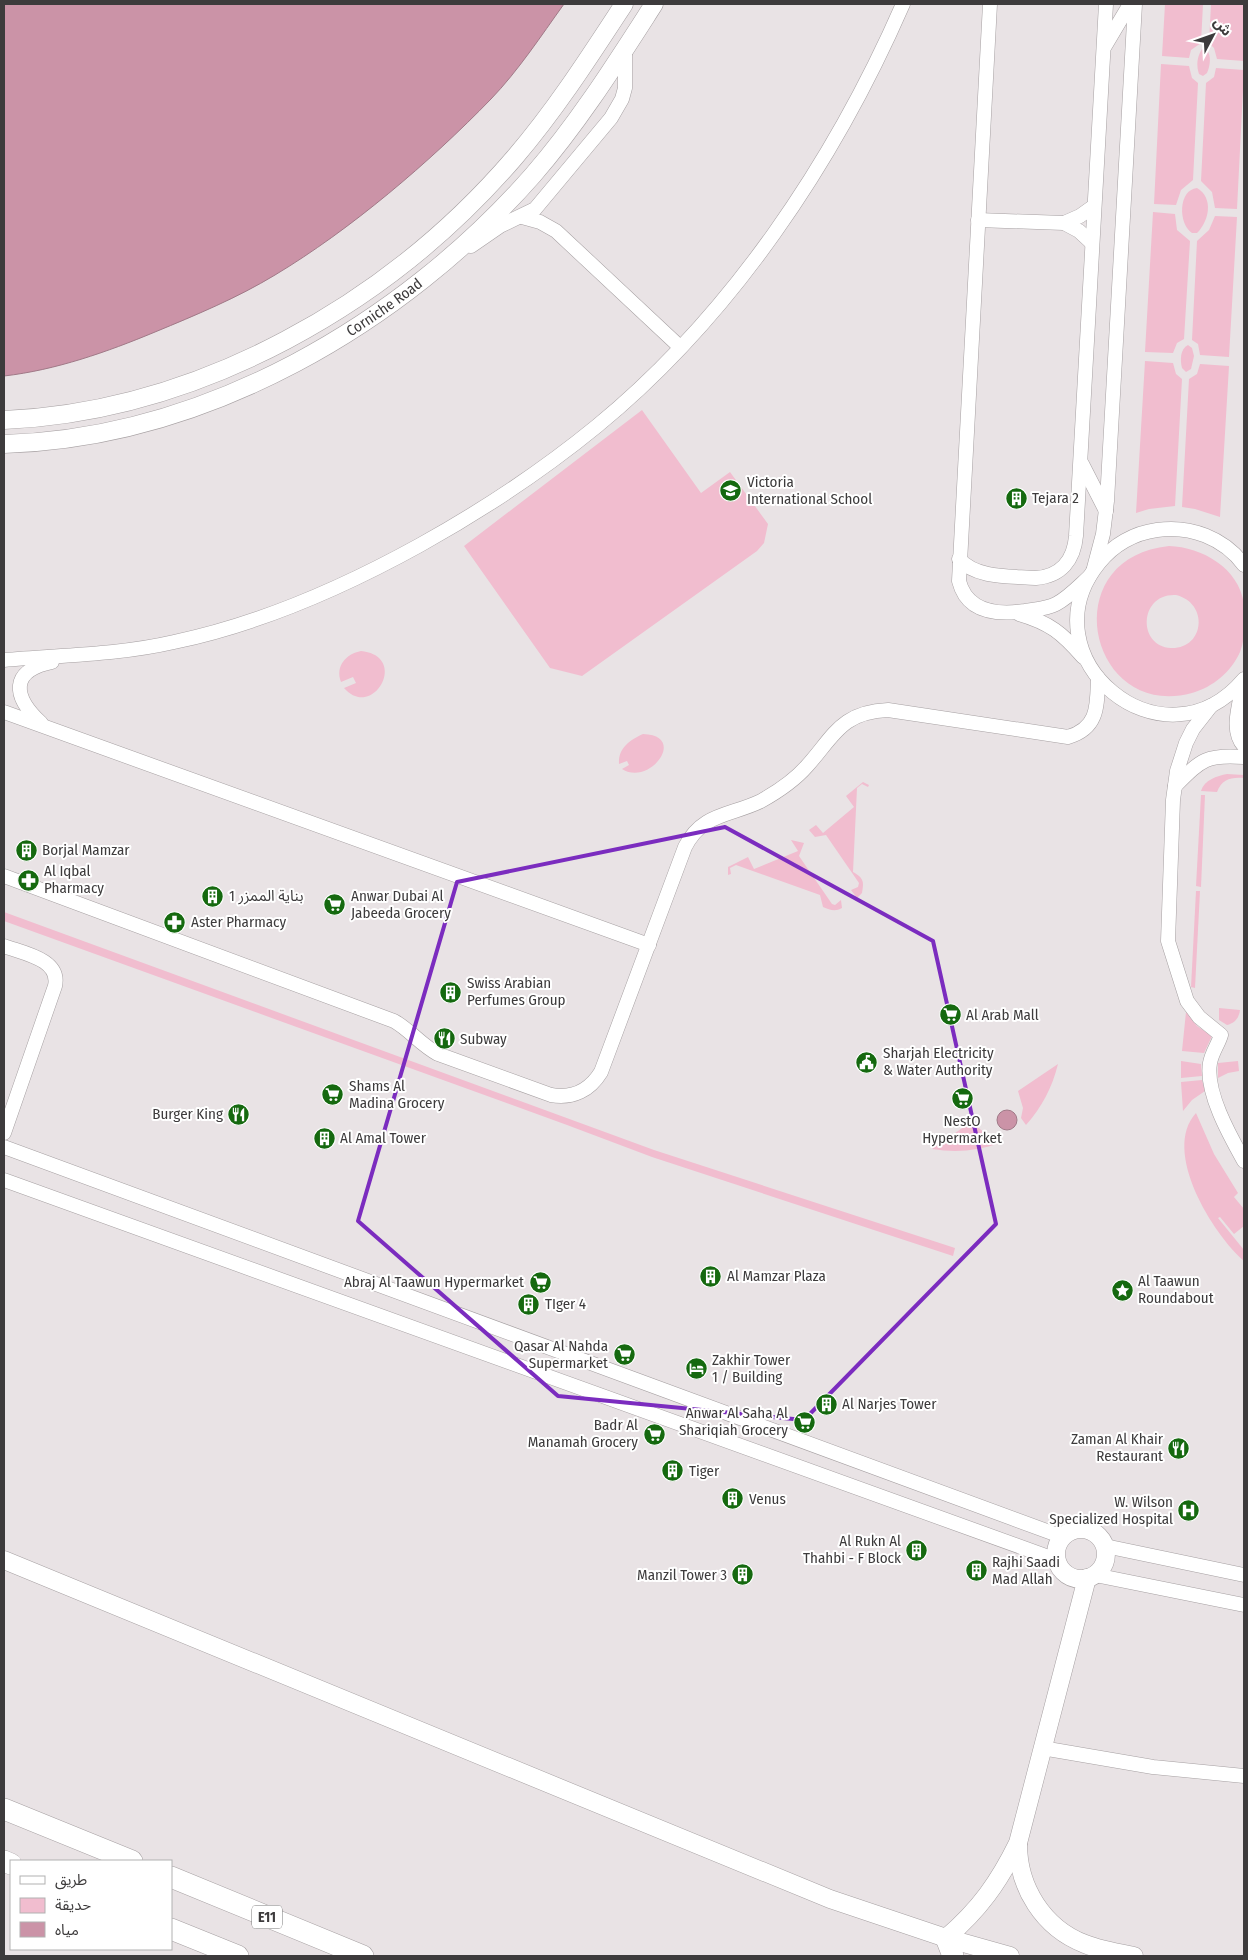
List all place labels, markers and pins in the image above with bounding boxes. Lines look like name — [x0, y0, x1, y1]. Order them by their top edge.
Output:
place label: Victoria International School — [747, 473, 872, 508]
school or university icon: Victoria International School — [719, 479, 743, 503]
building icon: Tejara 2 — [1004, 486, 1028, 510]
place label: Tejara 2 — [1032, 489, 1079, 507]
building icon: Borjal Mamzar — [14, 838, 38, 862]
place label: Borjal Mamzar — [42, 841, 130, 859]
place label: Al Iqbal Pharmacy — [44, 862, 104, 897]
pharmacy icon: Al Iqbal Pharmacy — [16, 868, 40, 892]
building icon: بناية الممزر 1 — [201, 884, 225, 908]
place label: بناية الممزر 1 — [229, 887, 304, 905]
place label: Anwar Dubai Al Jabeeda Grocery — [351, 887, 451, 922]
supermarket icon: Anwar Dubai Al Jabeeda Grocery — [323, 893, 347, 917]
pharmacy icon: Aster Pharmacy — [163, 910, 187, 934]
place label: Aster Pharmacy — [191, 913, 286, 931]
place label: Swiss Arabian Perfumes Group — [467, 974, 565, 1009]
building icon: Swiss Arabian Perfumes Group — [439, 980, 463, 1004]
supermarket icon: Al Arab Mall — [938, 1003, 962, 1027]
place label: Al Arab Mall — [966, 1006, 1039, 1024]
restaurant icon: Subway — [432, 1027, 456, 1051]
place label: Subway — [460, 1030, 507, 1048]
place label: Sharjah Electricity & Water Authority — [883, 1044, 994, 1079]
public building icon: Sharjah Electricity & Water Authority — [855, 1050, 879, 1074]
place label: Shams Al Madina Grocery — [349, 1077, 445, 1112]
supermarket icon: Shams Al Madina Grocery — [321, 1083, 345, 1107]
supermarket icon: NestO Hypermarket — [950, 1086, 974, 1110]
restaurant icon: Burger King — [227, 1102, 251, 1126]
place label: Burger King — [152, 1105, 223, 1123]
place label: NestO Hypermarket — [922, 1112, 1002, 1147]
building icon: Al Amal Tower — [312, 1126, 336, 1150]
place label: Al Amal Tower — [340, 1129, 427, 1147]
building icon: Al Mamzar Plaza — [699, 1264, 723, 1288]
place label: Al Mamzar Plaza — [727, 1267, 826, 1285]
supermarket icon: Abraj Al Taawun Hypermarket — [528, 1270, 552, 1294]
place label: Al Taawun Roundabout — [1138, 1272, 1214, 1307]
place label: Abraj Al Taawun Hypermarket — [344, 1273, 524, 1291]
place icon: Al Taawun Roundabout — [1110, 1278, 1134, 1302]
building icon: TIger 4 — [517, 1292, 541, 1316]
place label: TIger 4 — [545, 1295, 586, 1313]
place label: Qasar Al Nahda Supermarket — [514, 1337, 608, 1372]
supermarket icon: Qasar Al Nahda Supermarket — [612, 1343, 636, 1367]
place label: Zakhir Tower 1 / Building — [712, 1351, 791, 1386]
hotel icon: Zakhir Tower 1 / Building — [684, 1357, 708, 1381]
building icon: Al Narjes Tower — [814, 1392, 838, 1416]
place label: Al Narjes Tower — [842, 1395, 937, 1413]
place label: Anwar Al Saha Al Shariqiah Grocery — [679, 1404, 788, 1439]
supermarket icon: Anwar Al Saha Al Shariqiah Grocery — [792, 1410, 816, 1434]
place label: Badr Al Manamah Grocery — [528, 1416, 638, 1451]
supermarket icon: Badr Al Manamah Grocery — [642, 1422, 666, 1446]
place label: Zaman Al Khair Restaurant — [1071, 1430, 1164, 1465]
restaurant icon: Zaman Al Khair Restaurant — [1167, 1436, 1191, 1460]
building icon: Tiger — [661, 1459, 685, 1483]
place label: Tiger — [689, 1462, 720, 1480]
building icon: Venus — [721, 1487, 745, 1511]
place label: Venus — [749, 1490, 786, 1508]
place label: W. Wilson Specialized Hospital — [1049, 1493, 1173, 1528]
hospital icon: W. Wilson Specialized Hospital — [1177, 1499, 1201, 1523]
place label: Al Rukn Al Thahbi - F Block — [803, 1532, 901, 1567]
building icon: Al Rukn Al Thahbi - F Block — [905, 1538, 929, 1562]
place label: Rajhi Saadi Mad Allah — [992, 1553, 1060, 1588]
building icon: Rajhi Saadi Mad Allah — [964, 1559, 988, 1583]
building icon: Manzil Tower 3 — [731, 1563, 755, 1587]
place label: Manzil Tower 3 — [637, 1566, 727, 1584]

